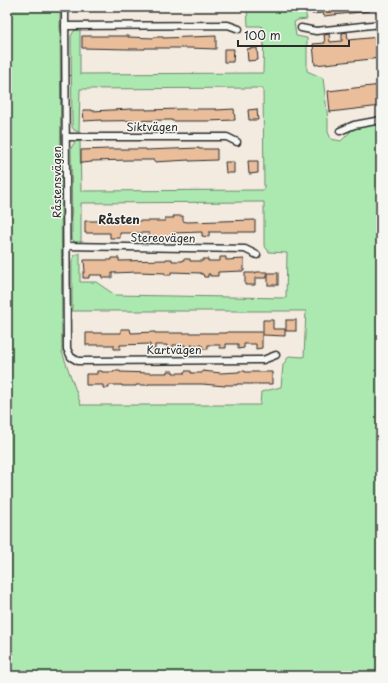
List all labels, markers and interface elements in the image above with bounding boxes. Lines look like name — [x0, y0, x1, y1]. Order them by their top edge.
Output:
scale bar — [238, 22, 349, 48]
text: 100 m — [244, 26, 281, 44]
street label: Siktvägen — [126, 118, 178, 135]
street label: Råstensvägen — [48, 146, 65, 218]
district label: Råsten — [98, 210, 140, 228]
street label: Stereovägen — [130, 228, 196, 247]
street label: Kartvägen — [147, 341, 202, 358]

